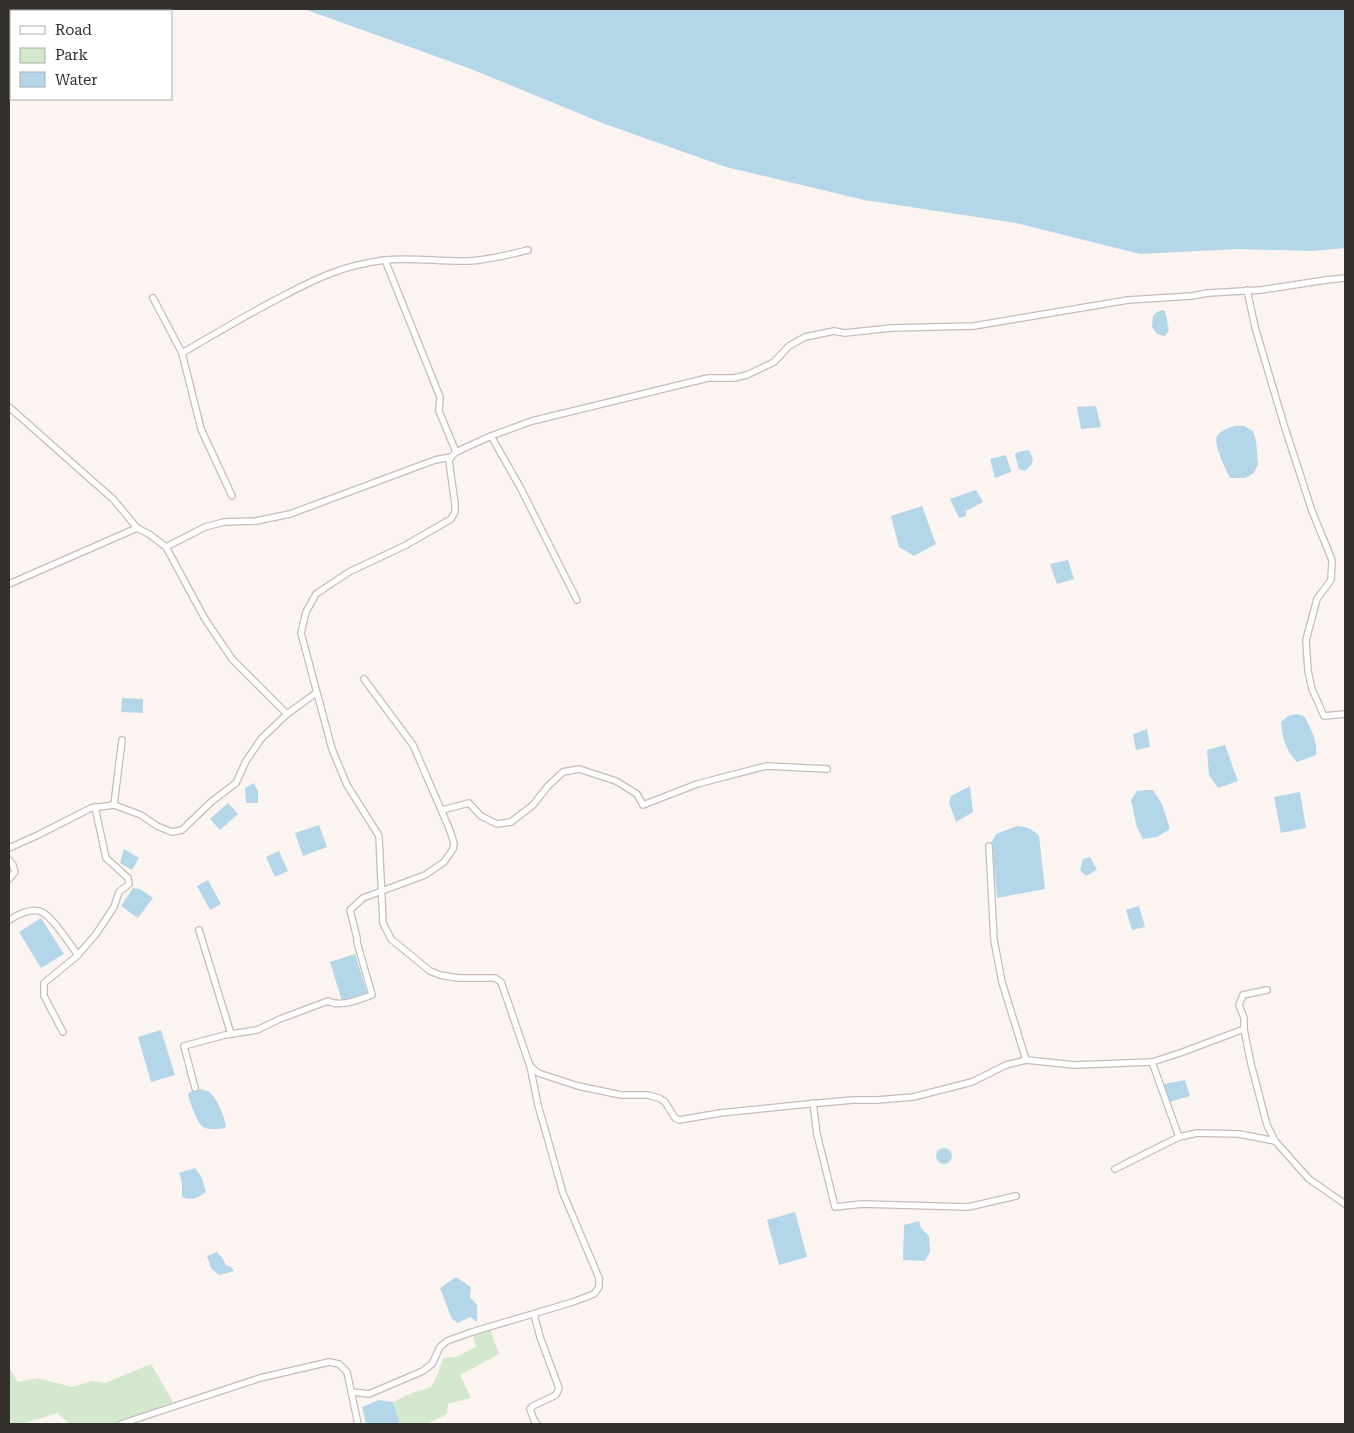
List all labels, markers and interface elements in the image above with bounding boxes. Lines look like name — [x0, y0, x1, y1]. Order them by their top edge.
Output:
legend — [10, 10, 172, 100]
text: Road — [55, 21, 92, 39]
text: Park — [55, 46, 89, 64]
text: Water — [55, 71, 97, 89]

